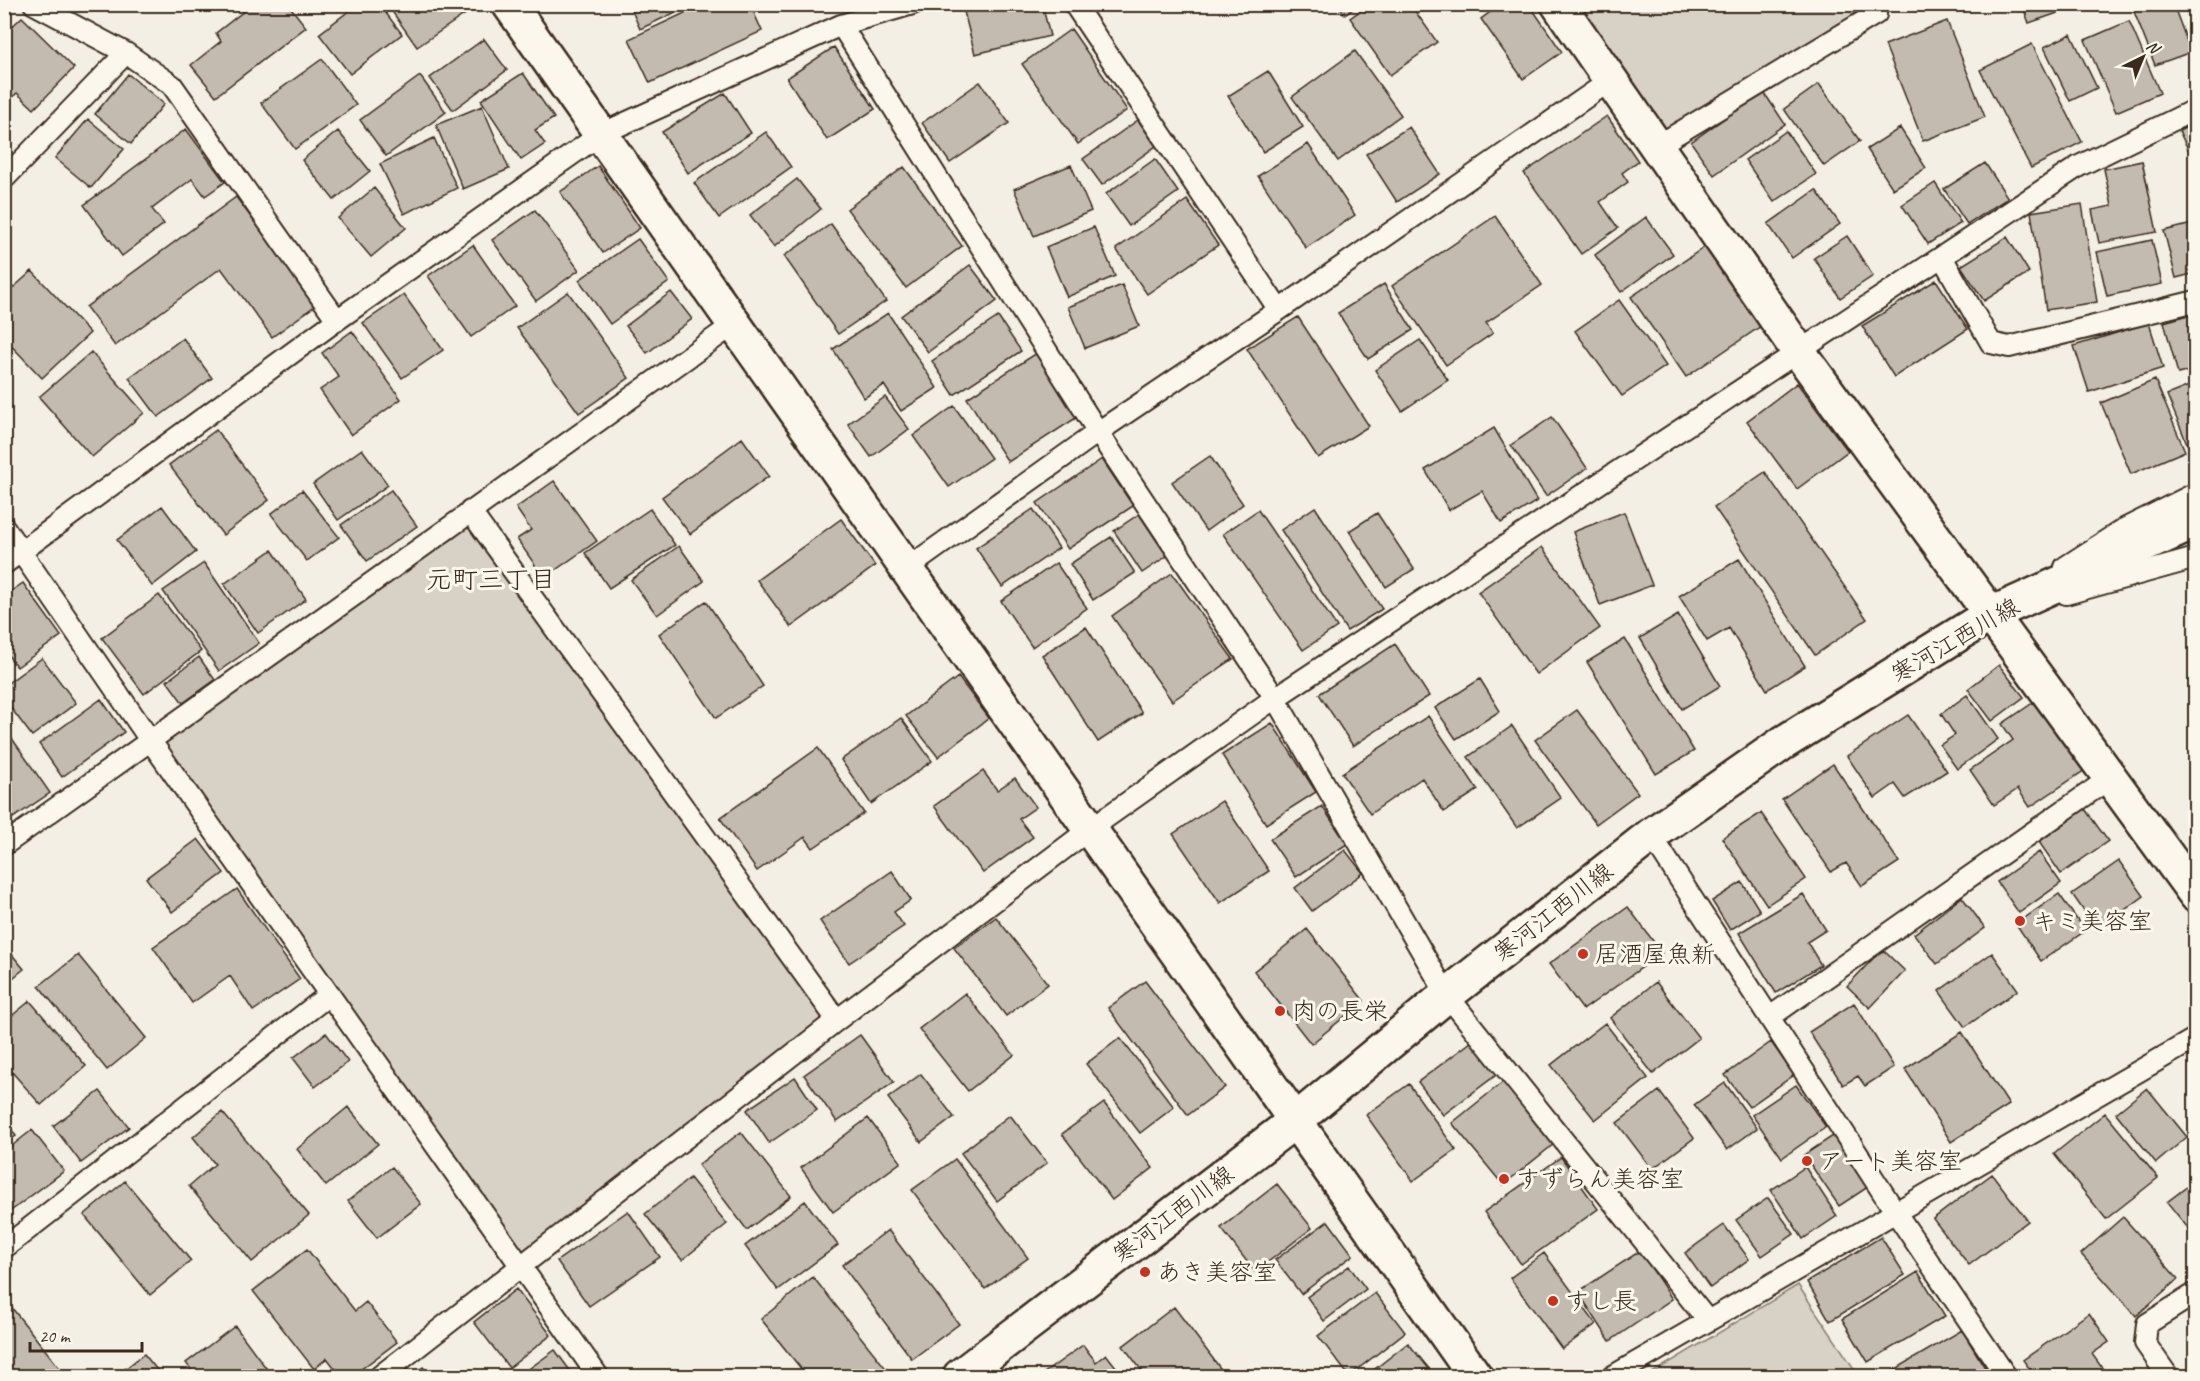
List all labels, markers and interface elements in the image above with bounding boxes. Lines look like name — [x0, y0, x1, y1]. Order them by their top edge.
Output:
north arrow — [2113, 27, 2173, 87]
text: N — [2142, 36, 2165, 60]
district label: 元町三丁目 — [426, 563, 556, 596]
street label: 寒河江西川線 — [1885, 591, 2025, 689]
street label: 寒河江西川線 — [1487, 856, 1619, 968]
place label: キミ美容室 — [2032, 906, 2152, 936]
marker: キミ美容室 — [2013, 914, 2027, 928]
place label: 居酒屋魚新 — [1595, 939, 1715, 969]
marker: 居酒屋魚新 — [1576, 947, 1590, 961]
place label: 肉の長栄 — [1292, 996, 1388, 1026]
marker: 肉の長栄 — [1273, 1004, 1287, 1018]
place label: アート美容室 — [1819, 1146, 1962, 1176]
marker: アート美容室 — [1800, 1154, 1814, 1168]
street label: 寒河江西川線 — [1106, 1159, 1240, 1269]
place label: すずらん美容室 — [1516, 1164, 1684, 1194]
marker: すずらん美容室 — [1497, 1172, 1511, 1186]
place label: あき美容室 — [1157, 1257, 1277, 1287]
marker: あき美容室 — [1138, 1265, 1152, 1279]
place label: すし長 — [1565, 1286, 1637, 1316]
marker: すし長 — [1546, 1294, 1560, 1308]
scale bar — [30, 1315, 142, 1353]
text: 20 m — [39, 1325, 72, 1347]

